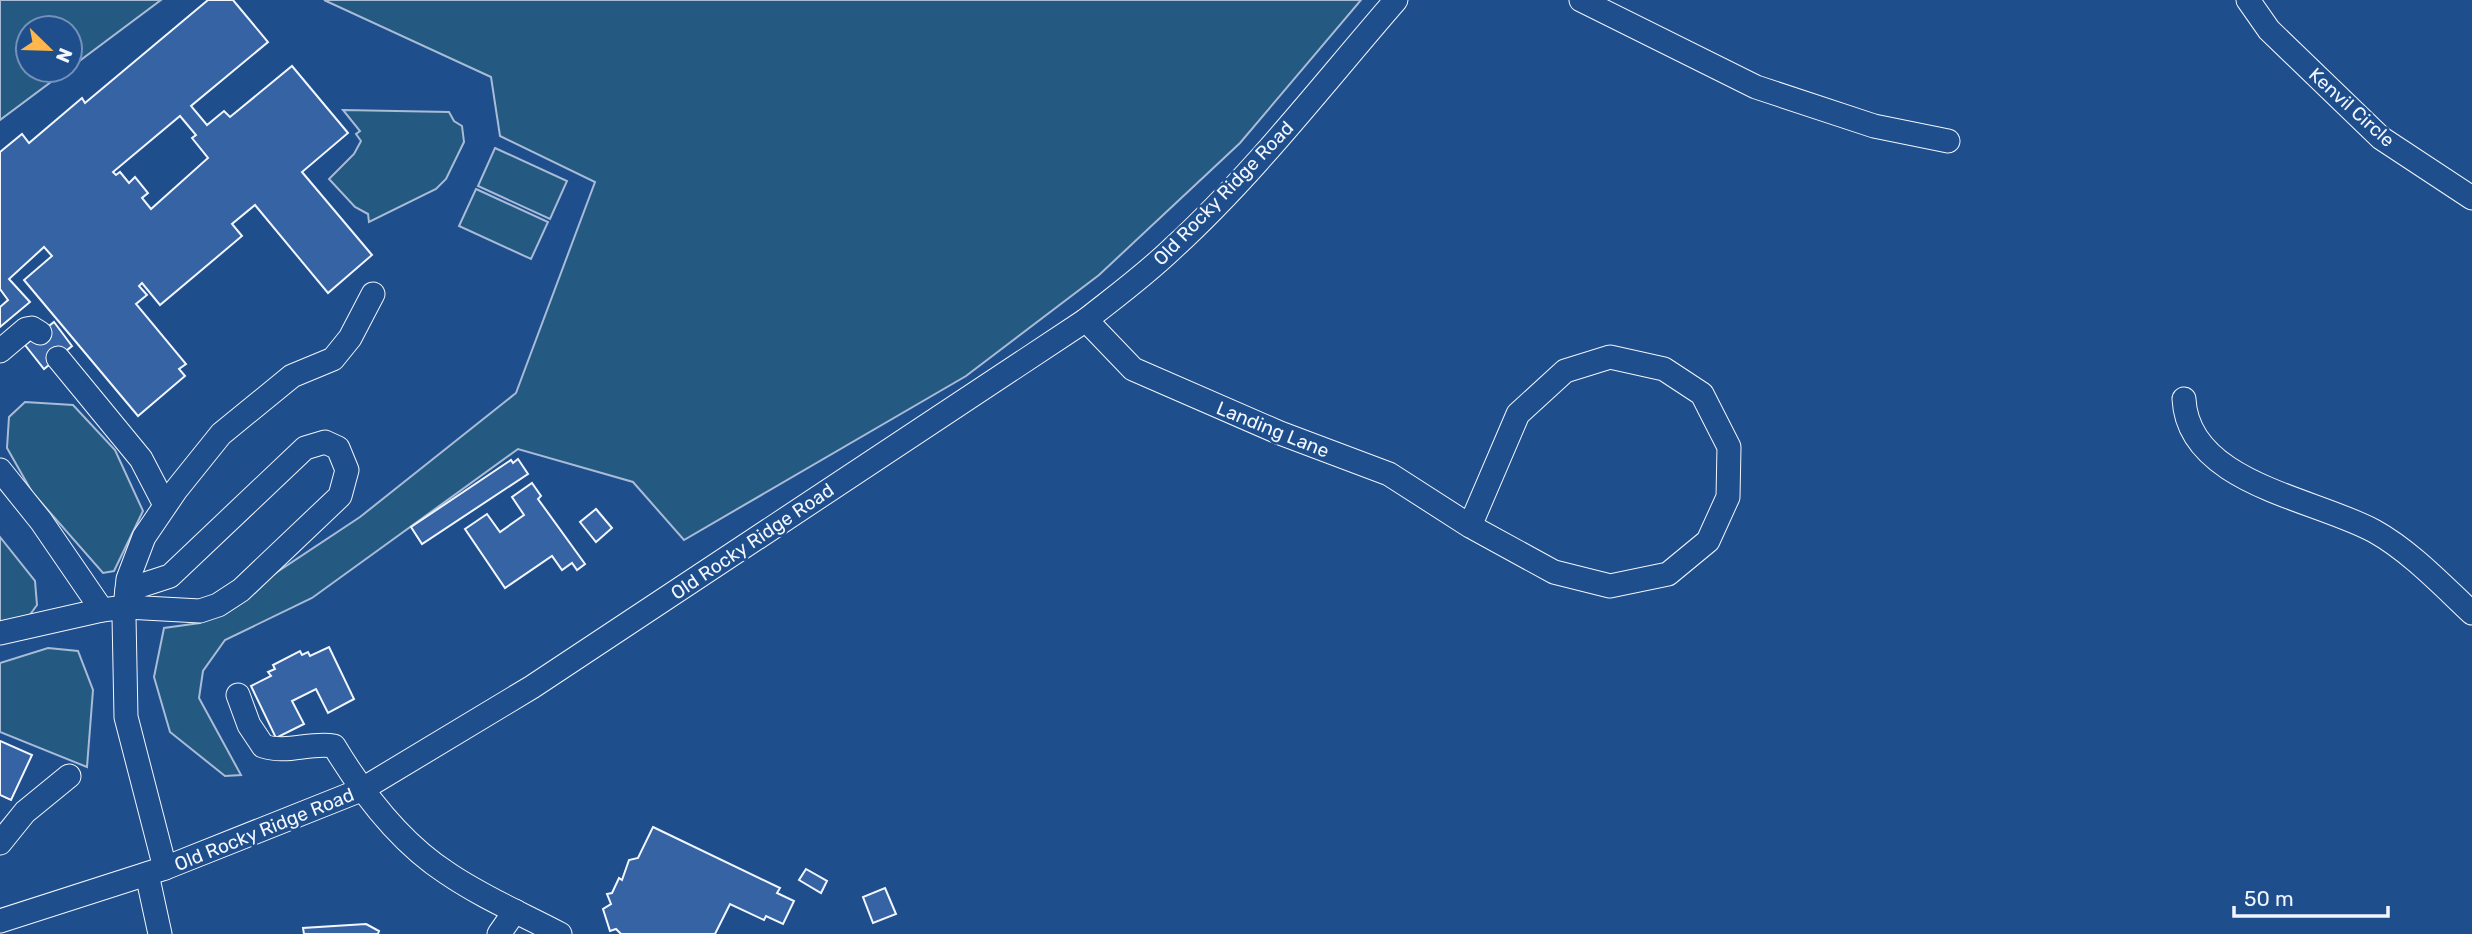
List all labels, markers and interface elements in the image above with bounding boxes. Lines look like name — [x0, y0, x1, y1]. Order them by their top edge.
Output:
north arrow — [14, 14, 84, 84]
text: N — [51, 45, 77, 66]
street label: Kenvil Circle — [2304, 63, 2399, 152]
street label: Old Rocky Ridge Road — [1149, 116, 1298, 270]
street label: Landing Lane — [1213, 396, 1333, 463]
street label: Old Rocky Ridge Road — [666, 478, 838, 605]
street label: Old Rocky Ridge Road — [171, 783, 357, 876]
scale bar — [2234, 874, 2388, 918]
text: 50 m — [2244, 886, 2294, 911]

